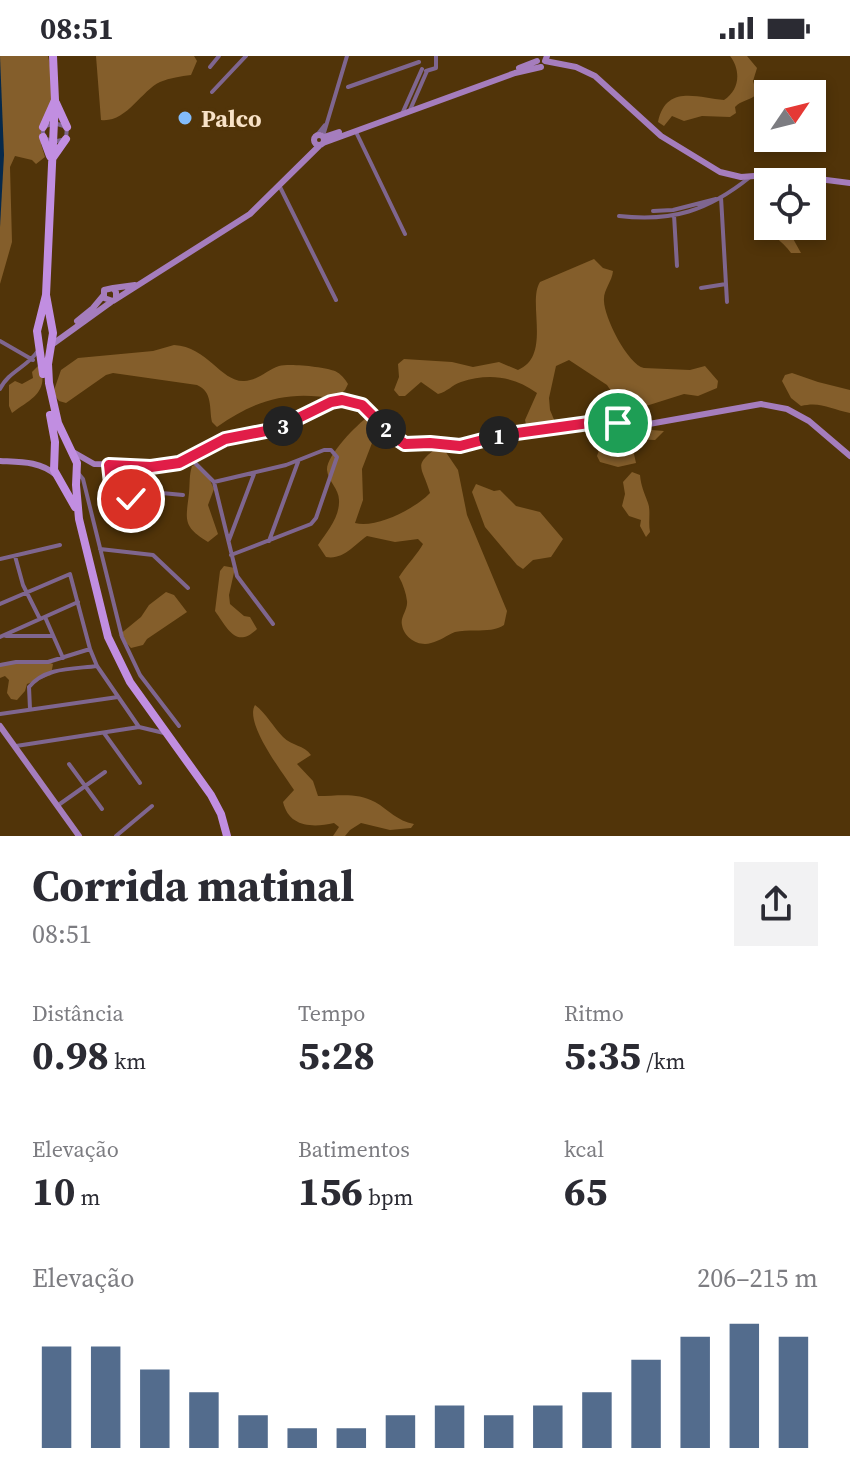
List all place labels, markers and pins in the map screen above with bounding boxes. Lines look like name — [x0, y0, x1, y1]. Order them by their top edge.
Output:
place label: Palco — [201, 102, 262, 135]
marker: Palco — [176, 109, 194, 127]
pin — [584, 389, 652, 457]
pin: 3 — [263, 406, 303, 446]
pin: 2 — [366, 409, 406, 449]
pin: 1 — [479, 416, 519, 456]
pin — [97, 465, 165, 533]

